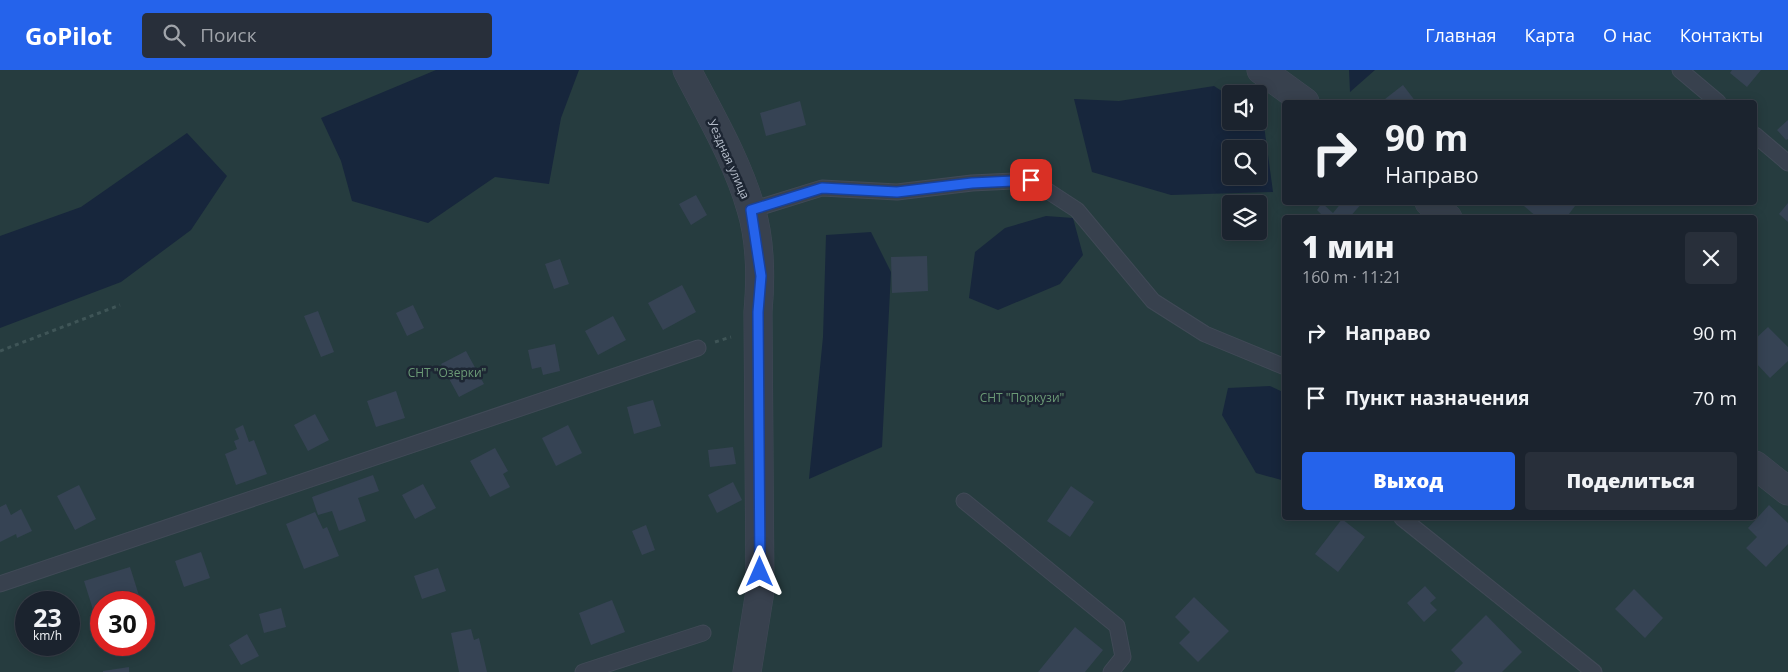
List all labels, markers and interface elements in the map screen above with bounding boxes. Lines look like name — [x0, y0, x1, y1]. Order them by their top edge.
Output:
search box — [142, 13, 492, 58]
text: GoPilot — [25, 19, 112, 52]
icon: search — [160, 21, 188, 49]
text: Поиск — [200, 22, 257, 48]
text: Главная — [1425, 23, 1497, 47]
text: Карта — [1525, 23, 1575, 47]
text: О нас — [1603, 23, 1652, 47]
text: Контакты — [1680, 23, 1763, 47]
map controls — [1222, 85, 1267, 240]
button: sound — [1222, 85, 1267, 130]
text: 90 m — [1385, 114, 1468, 161]
street label: Уездная улица — [704, 116, 754, 202]
icon: right — [1302, 120, 1367, 185]
button: search — [1222, 140, 1267, 185]
pin — [1010, 159, 1052, 201]
text: Направо — [1385, 159, 1479, 189]
icon: arrive — [1017, 166, 1045, 194]
button: layers — [1222, 195, 1267, 240]
text: 1 мин — [1302, 226, 1395, 267]
button: close — [1685, 232, 1737, 284]
text: 160 m · 11:21 — [1302, 266, 1402, 288]
icon: right — [1302, 319, 1330, 347]
text: Направо — [1345, 320, 1431, 346]
text: 90 m — [1693, 320, 1737, 346]
park label: СНТ "Озерки" — [408, 364, 486, 381]
icon: arrive — [1302, 384, 1330, 412]
text: Пункт назначения — [1345, 385, 1530, 411]
text: 70 m — [1693, 385, 1737, 411]
park label: СНТ "Поркузи" — [980, 389, 1064, 406]
button: Выход — [1302, 452, 1515, 510]
button: Поделиться — [1525, 452, 1737, 510]
position arrow — [733, 545, 785, 597]
speed limit sign: 30 — [90, 591, 155, 656]
text: 23 — [33, 600, 62, 634]
text: km/h — [33, 627, 62, 644]

